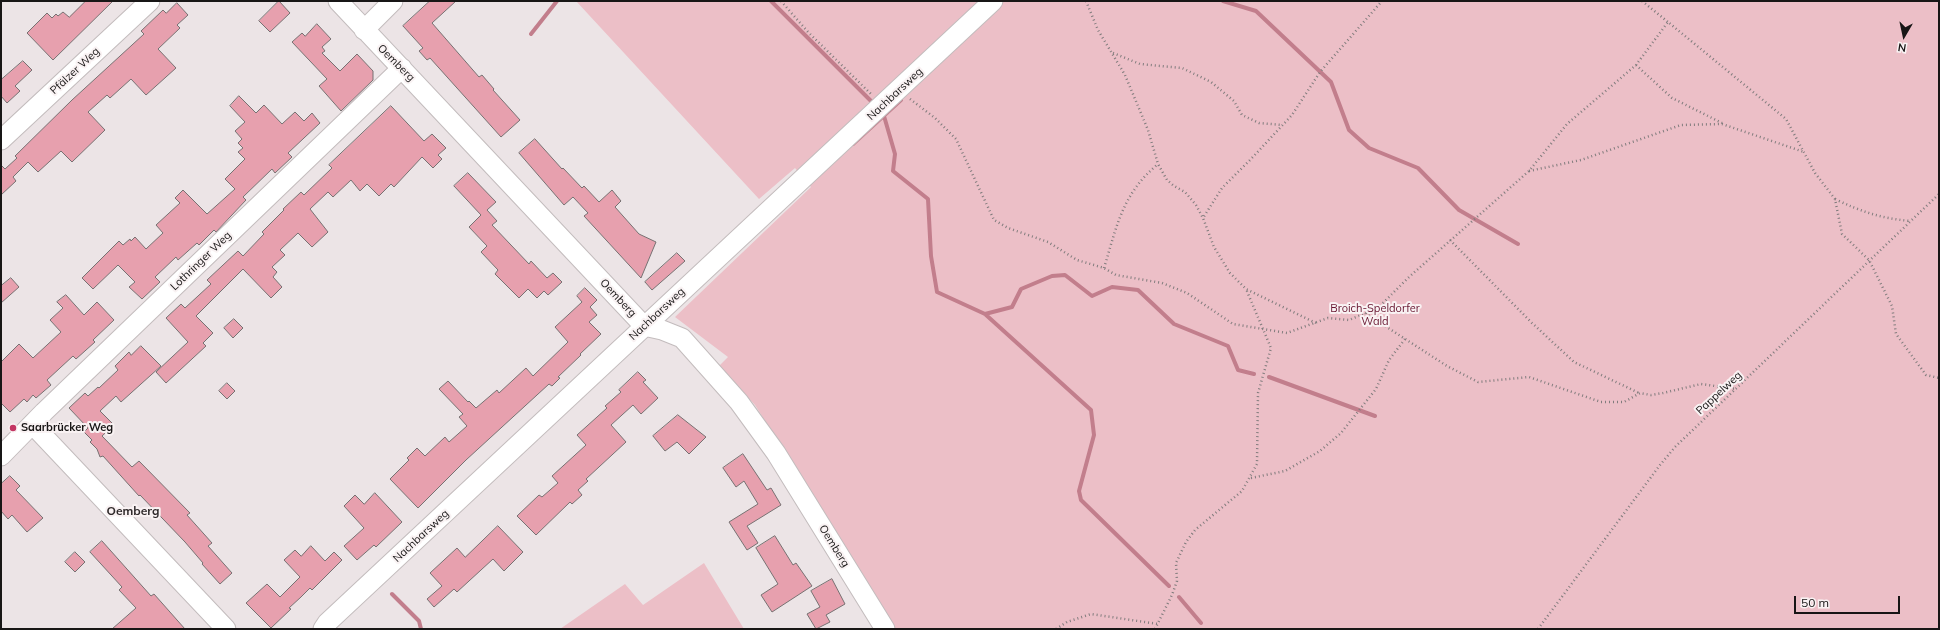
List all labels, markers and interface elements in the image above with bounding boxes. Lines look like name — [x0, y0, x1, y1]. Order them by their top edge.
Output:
north arrow — [1884, 16, 1924, 56]
text: N — [1897, 40, 1907, 55]
street label: Oemberg — [375, 42, 417, 84]
street label: Pfälzer Weg — [48, 45, 102, 97]
street label: Nachbarsweg — [864, 65, 926, 123]
street label: Lothringer Weg — [168, 229, 234, 293]
street label: Oemberg — [597, 276, 639, 320]
street label: Nachbarsweg — [626, 285, 688, 343]
park label: Broich-Speldorfer Wald — [1330, 302, 1420, 328]
street label: Pappelweg — [1694, 369, 1744, 417]
place label: Saarbrücker Weg — [21, 421, 113, 435]
marker: Saarbrücker Weg — [8, 423, 18, 433]
district label: Oemberg — [107, 504, 159, 518]
street label: Nachbarsweg — [390, 507, 452, 565]
street label: Oemberg — [816, 522, 852, 570]
scale bar — [1796, 588, 1902, 614]
text: 50 m — [1801, 595, 1829, 610]

